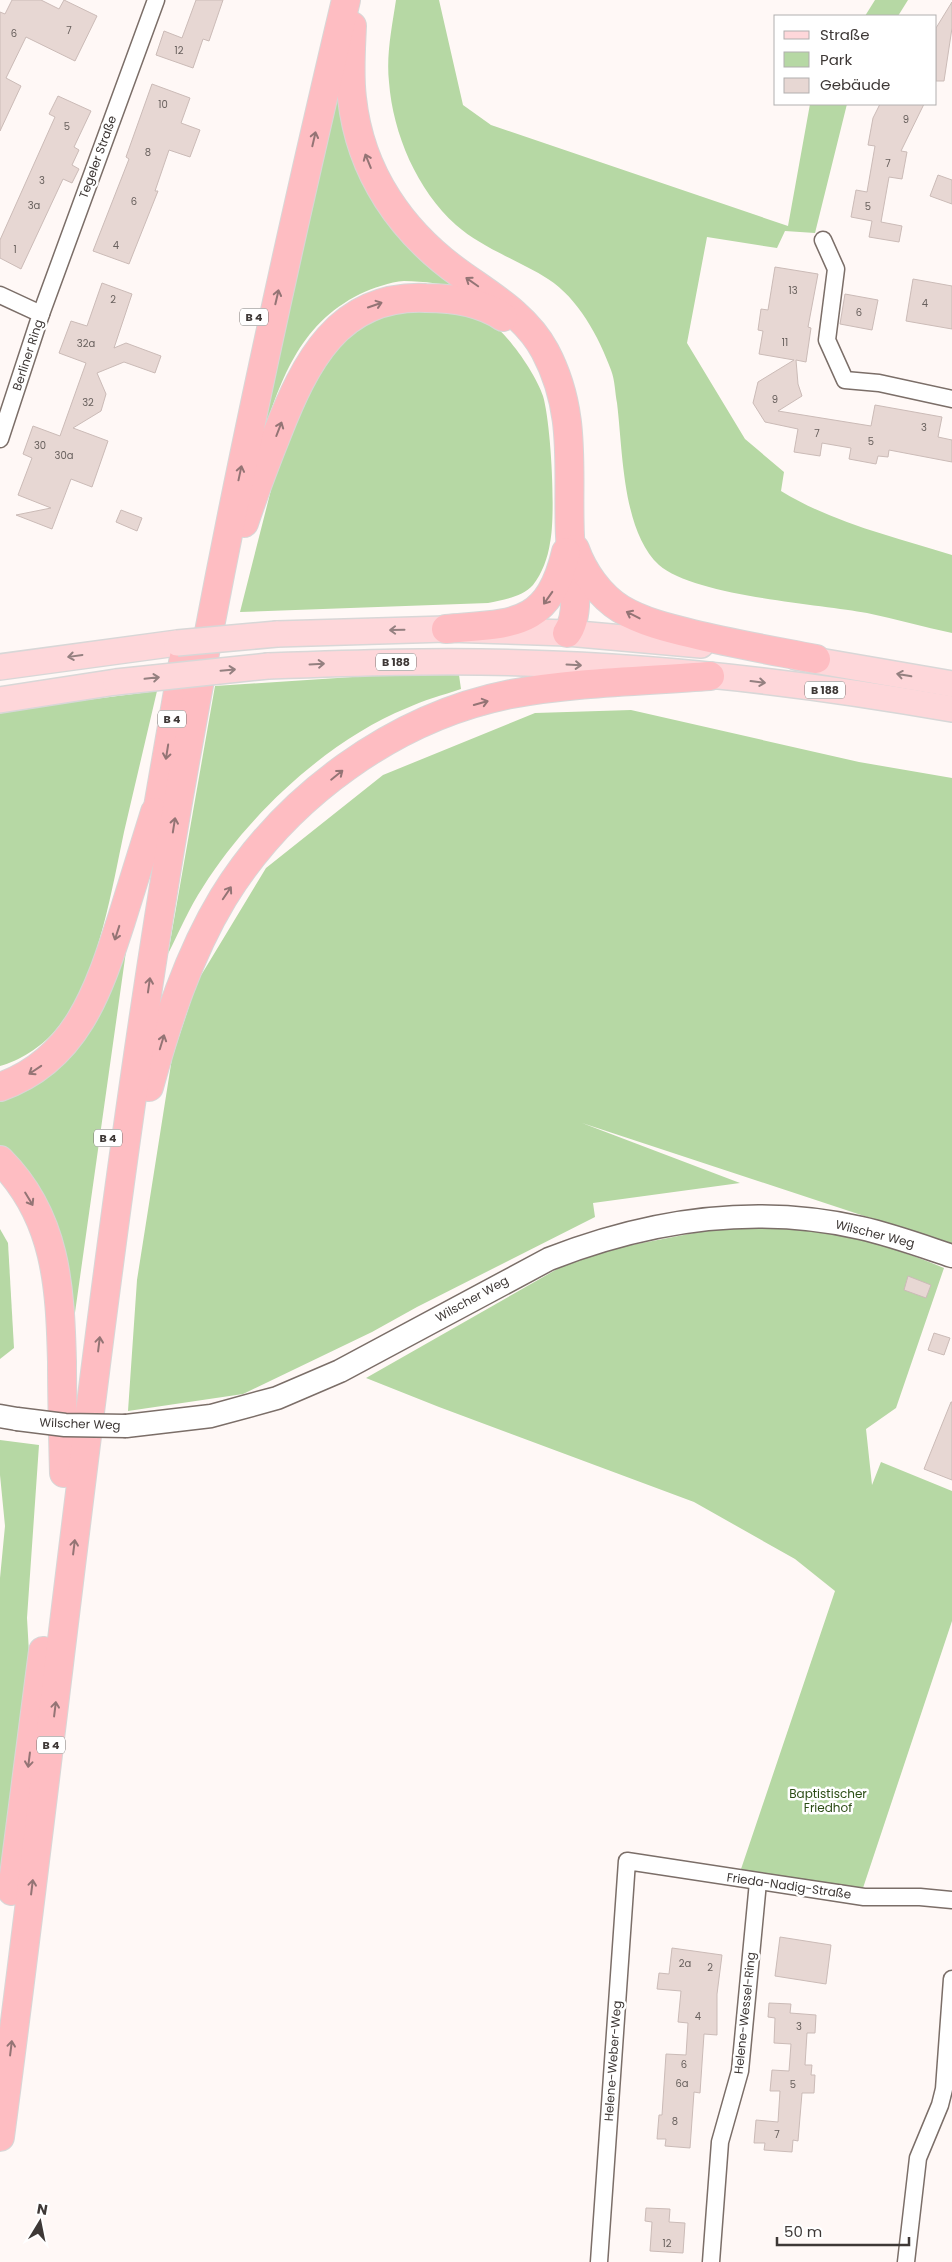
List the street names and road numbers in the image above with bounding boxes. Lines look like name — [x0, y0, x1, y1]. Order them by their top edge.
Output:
street label: Tegeler Straße — [75, 113, 120, 201]
road number: B 4 — [240, 308, 268, 326]
street label: Berliner Ring — [8, 317, 47, 393]
road number: B 188 — [376, 654, 416, 670]
road number: B 188 — [805, 682, 845, 698]
road number: B 4 — [158, 711, 186, 728]
road number: B 4 — [94, 1130, 122, 1146]
street label: Wilscher Weg — [834, 1215, 917, 1252]
street label: Wilscher Weg — [432, 1271, 511, 1326]
street label: Wilscher Weg — [39, 1414, 121, 1433]
road number: B 4 — [37, 1736, 65, 1754]
street label: Frieda-Nadig-Straße — [726, 1868, 852, 1903]
street label: Helene-Wessel-Ring — [730, 1951, 759, 2075]
street label: Helene-Weber-Weg — [600, 2000, 625, 2122]

